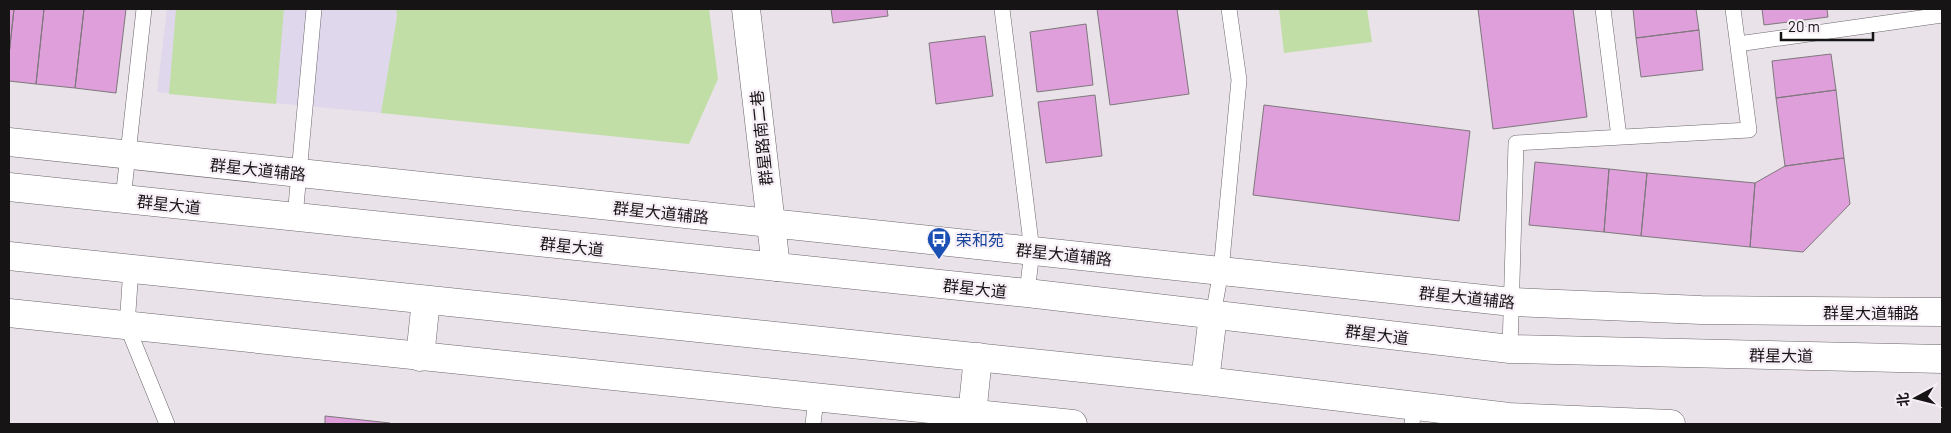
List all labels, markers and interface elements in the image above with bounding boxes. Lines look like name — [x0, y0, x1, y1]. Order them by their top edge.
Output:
scale bar — [1781, 10, 1874, 42]
text: 20 m — [1788, 17, 1820, 35]
street label: 群星路南二巷 — [747, 89, 775, 187]
street label: 群星大道辅路 — [209, 155, 307, 183]
street label: 群星大道 — [136, 191, 202, 217]
street label: 群星大道辅路 — [612, 198, 710, 226]
bus stop icon: 荣和苑 — [926, 226, 952, 260]
place label: 荣和苑 — [956, 230, 1004, 249]
street label: 群星大道 — [539, 233, 605, 259]
street label: 群星大道辅路 — [1015, 240, 1113, 268]
street label: 群星大道 — [942, 275, 1008, 301]
street label: 群星大道辅路 — [1418, 283, 1516, 311]
street label: 群星大道辅路 — [1823, 303, 1919, 322]
street label: 群星大道 — [1344, 321, 1410, 347]
street label: 群星大道 — [1749, 345, 1813, 365]
north arrow — [1891, 373, 1941, 423]
text: 北 — [1893, 392, 1912, 408]

